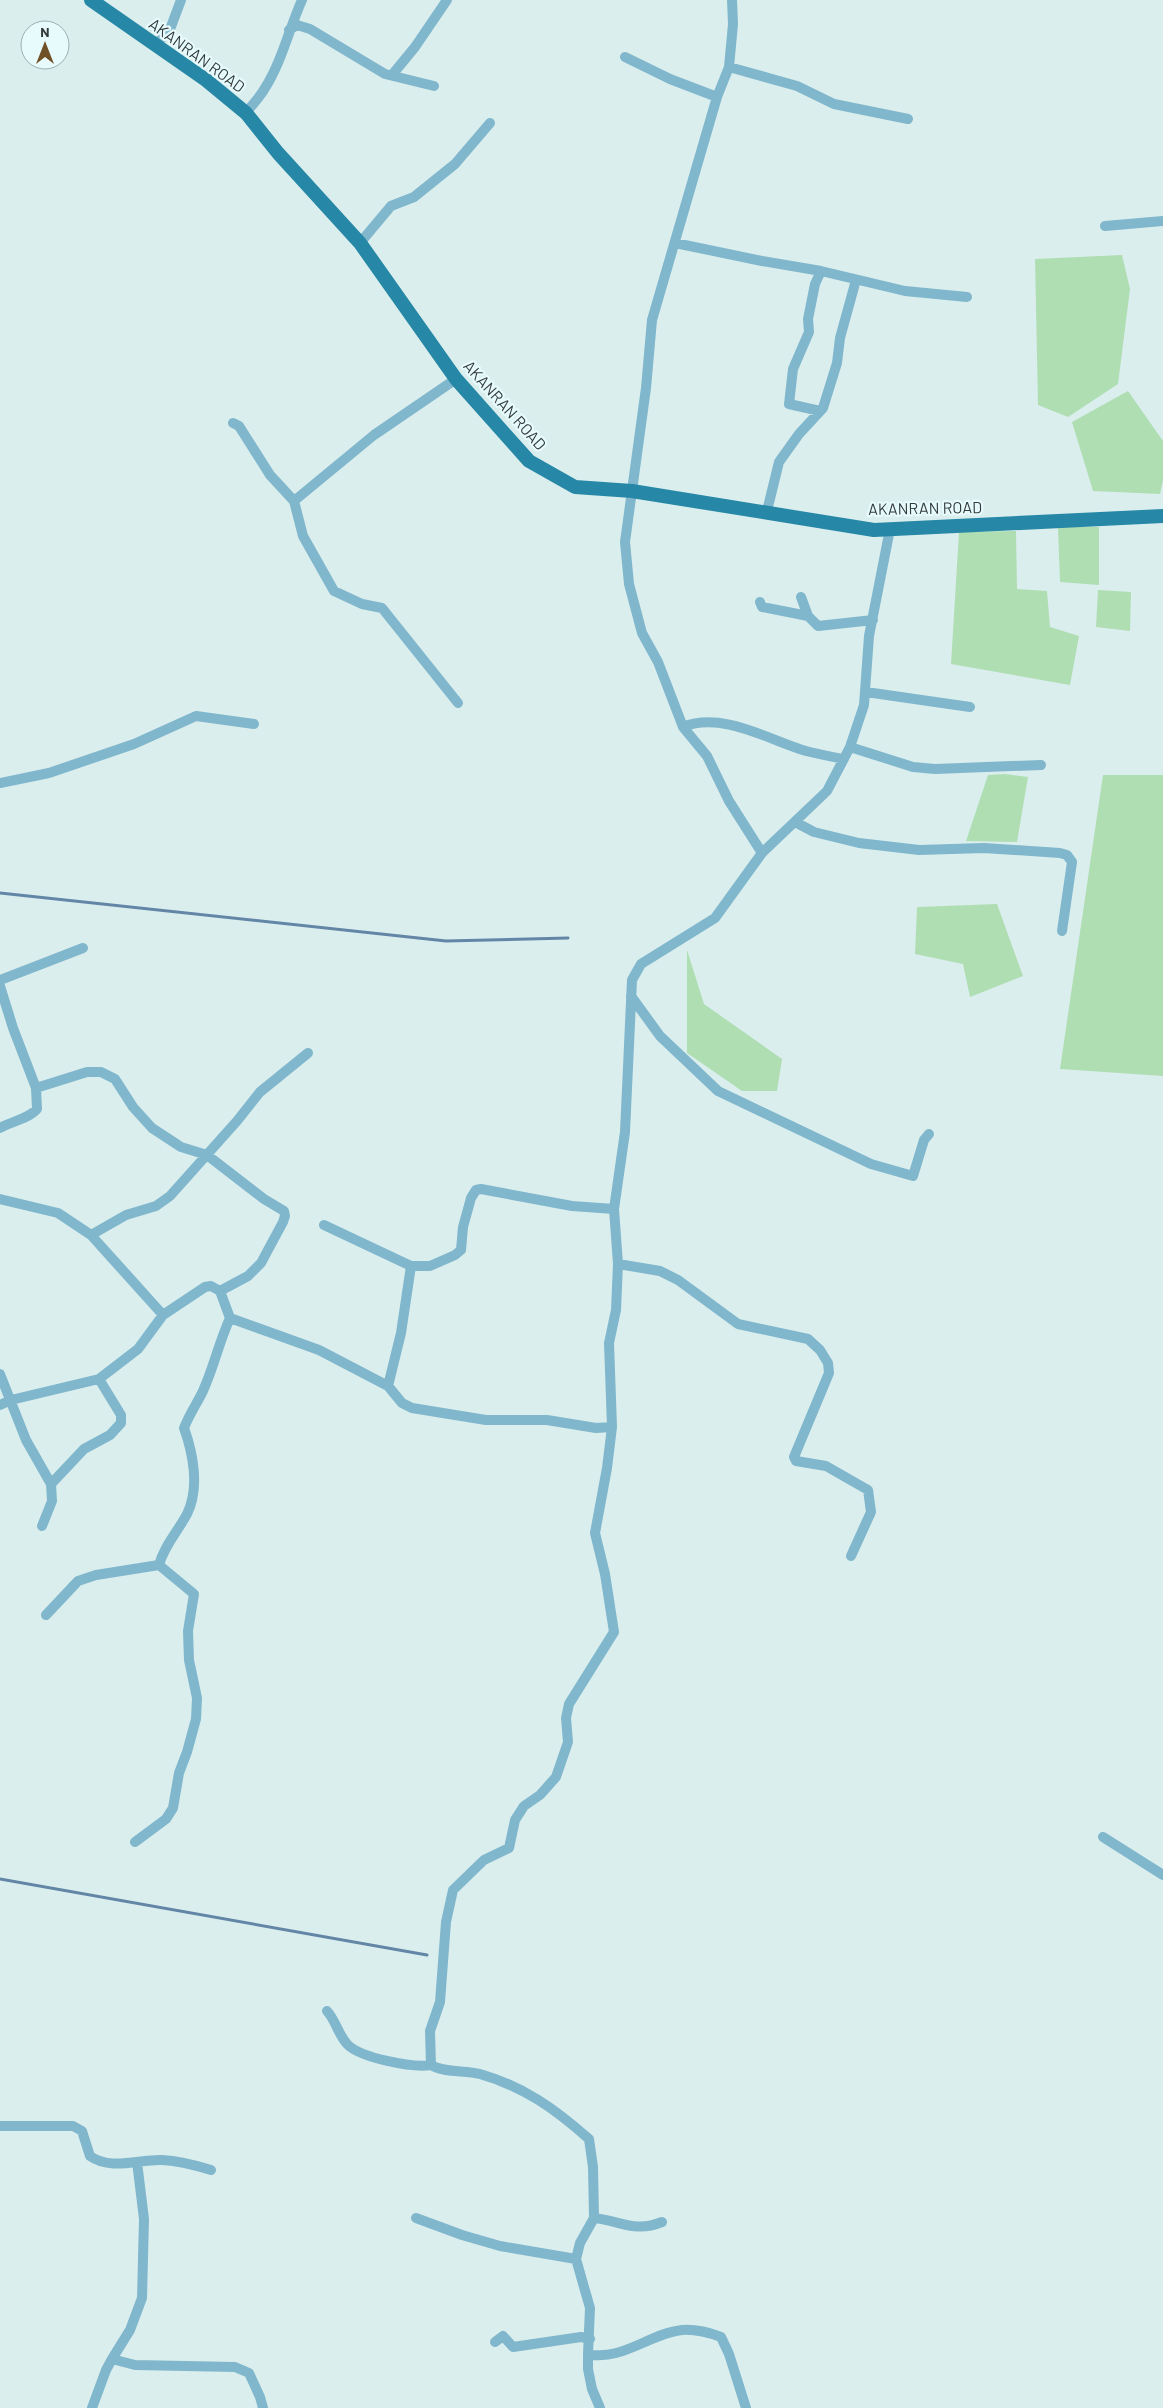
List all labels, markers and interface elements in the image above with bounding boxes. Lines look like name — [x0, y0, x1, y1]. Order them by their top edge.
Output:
street label: AKANRAN ROAD — [146, 13, 249, 96]
north arrow — [20, 20, 70, 70]
text: N — [40, 23, 50, 40]
street label: AKANRAN ROAD — [460, 356, 551, 453]
street label: AKANRAN ROAD — [868, 497, 982, 518]

